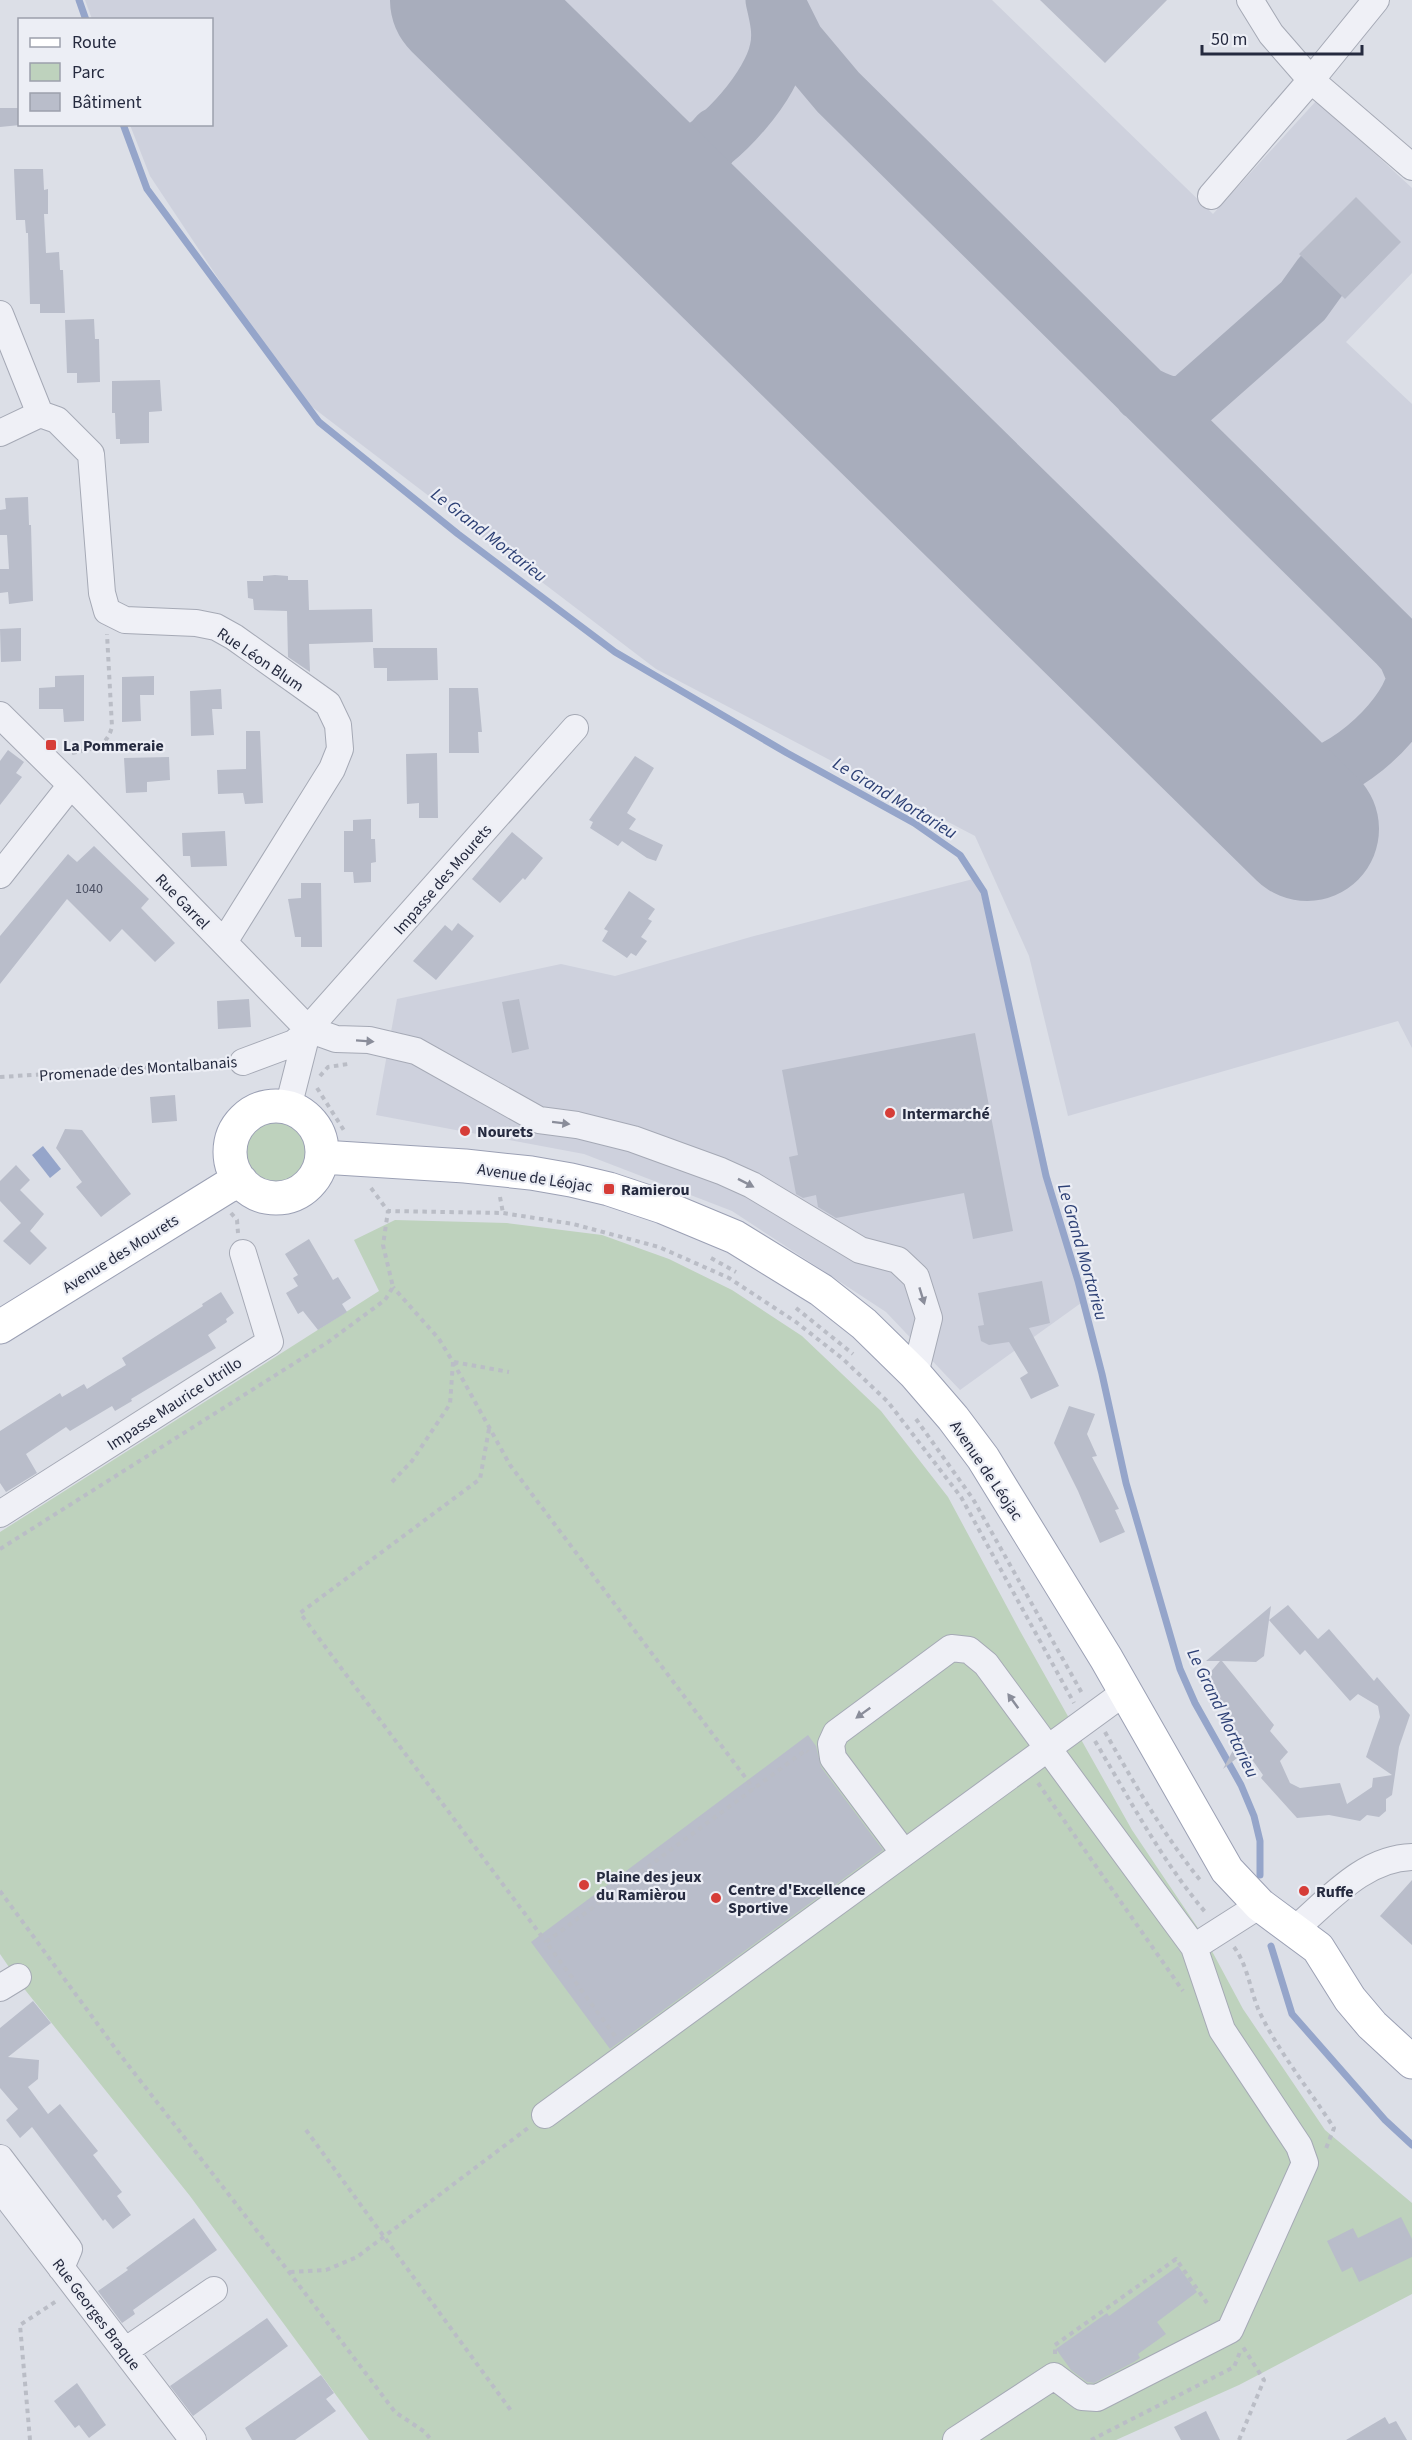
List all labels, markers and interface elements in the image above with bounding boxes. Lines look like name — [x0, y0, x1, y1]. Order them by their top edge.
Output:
legend — [18, 18, 213, 126]
scale bar — [1202, 18, 1362, 56]
text: 50 m — [1211, 27, 1247, 52]
text: Route — [72, 30, 116, 55]
text: Parc — [72, 60, 105, 85]
text: Bâtiment — [72, 90, 142, 115]
water label: Le Grand Mortarieu — [425, 482, 552, 589]
street label: Rue Léon Blum — [213, 623, 308, 697]
place label: La Pommeraie — [63, 735, 164, 757]
marker: La Pommeraie — [44, 738, 58, 752]
water label: Le Grand Mortarieu — [828, 751, 962, 845]
street label: Impasse des Mourets — [389, 820, 497, 940]
street label: Rue Garrel — [150, 869, 214, 934]
house number: 1040 — [75, 879, 103, 899]
one-way arrow — [355, 1036, 374, 1045]
street label: Promenade des Montalbanais — [38, 1051, 238, 1087]
place label: Intermarché — [902, 1103, 990, 1125]
marker: Intermarché — [883, 1106, 897, 1120]
one-way arrow — [552, 1118, 571, 1128]
place label: Nourets — [477, 1121, 533, 1143]
marker: Nourets — [458, 1124, 472, 1138]
street label: Avenue de Léojac — [476, 1158, 594, 1198]
one-way arrow — [737, 1177, 755, 1187]
place label: Ramierou — [621, 1179, 690, 1201]
water label: Le Grand Mortarieu — [1051, 1181, 1114, 1323]
marker: Ramierou — [602, 1182, 616, 1196]
street label: Avenue des Mourets — [58, 1209, 183, 1299]
one-way arrow — [918, 1287, 927, 1305]
street label: Impasse Maurice Utrillo — [103, 1352, 246, 1456]
street label: Avenue de Léojac — [945, 1416, 1028, 1525]
water label: Le Grand Mortarieu — [1180, 1644, 1265, 1782]
one-way arrow — [1008, 1694, 1020, 1709]
one-way arrow — [856, 1706, 871, 1718]
place label: Plaine des jeux du Ramièrou — [596, 1866, 701, 1906]
marker: Plaine des jeux du Ramièrou — [577, 1878, 591, 1892]
place label: Centre d'Excellence Sportive — [728, 1879, 866, 1919]
place label: Ruffe — [1316, 1881, 1354, 1903]
marker: Ruffe — [1297, 1884, 1311, 1898]
marker: Centre d'Excellence Sportive — [709, 1891, 723, 1905]
street label: Rue Georges Braque — [47, 2254, 146, 2375]

